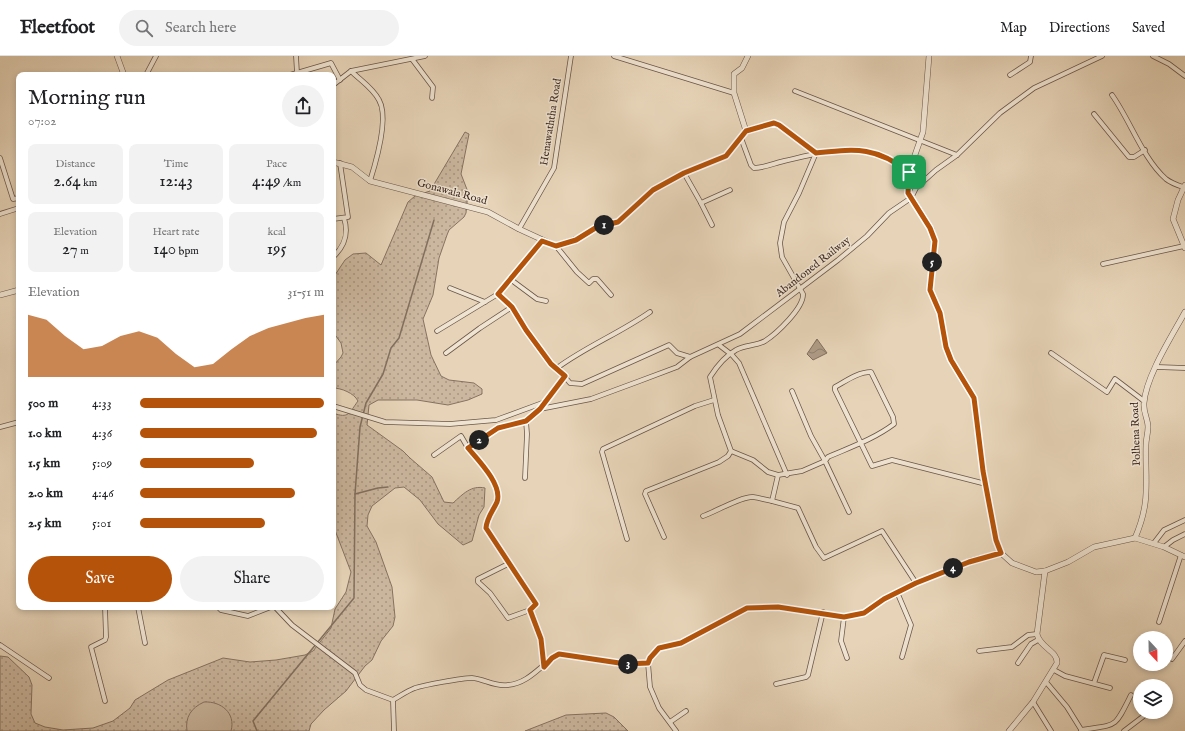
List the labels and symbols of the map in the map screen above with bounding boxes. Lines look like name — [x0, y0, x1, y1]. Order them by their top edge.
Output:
street label: Henawaththa Road — [537, 77, 565, 167]
pin — [892, 155, 926, 189]
street label: Gonawala Road — [415, 176, 489, 208]
pin: 1 — [594, 215, 614, 235]
street label: Abandoned Railway — [772, 233, 854, 301]
pin: 5 — [922, 252, 942, 272]
street label: Polhena Road — [1128, 402, 1144, 466]
pin: 2 — [469, 430, 489, 450]
pin: 4 — [943, 558, 963, 578]
north arrow — [1133, 631, 1173, 671]
pin: 3 — [618, 654, 638, 674]

